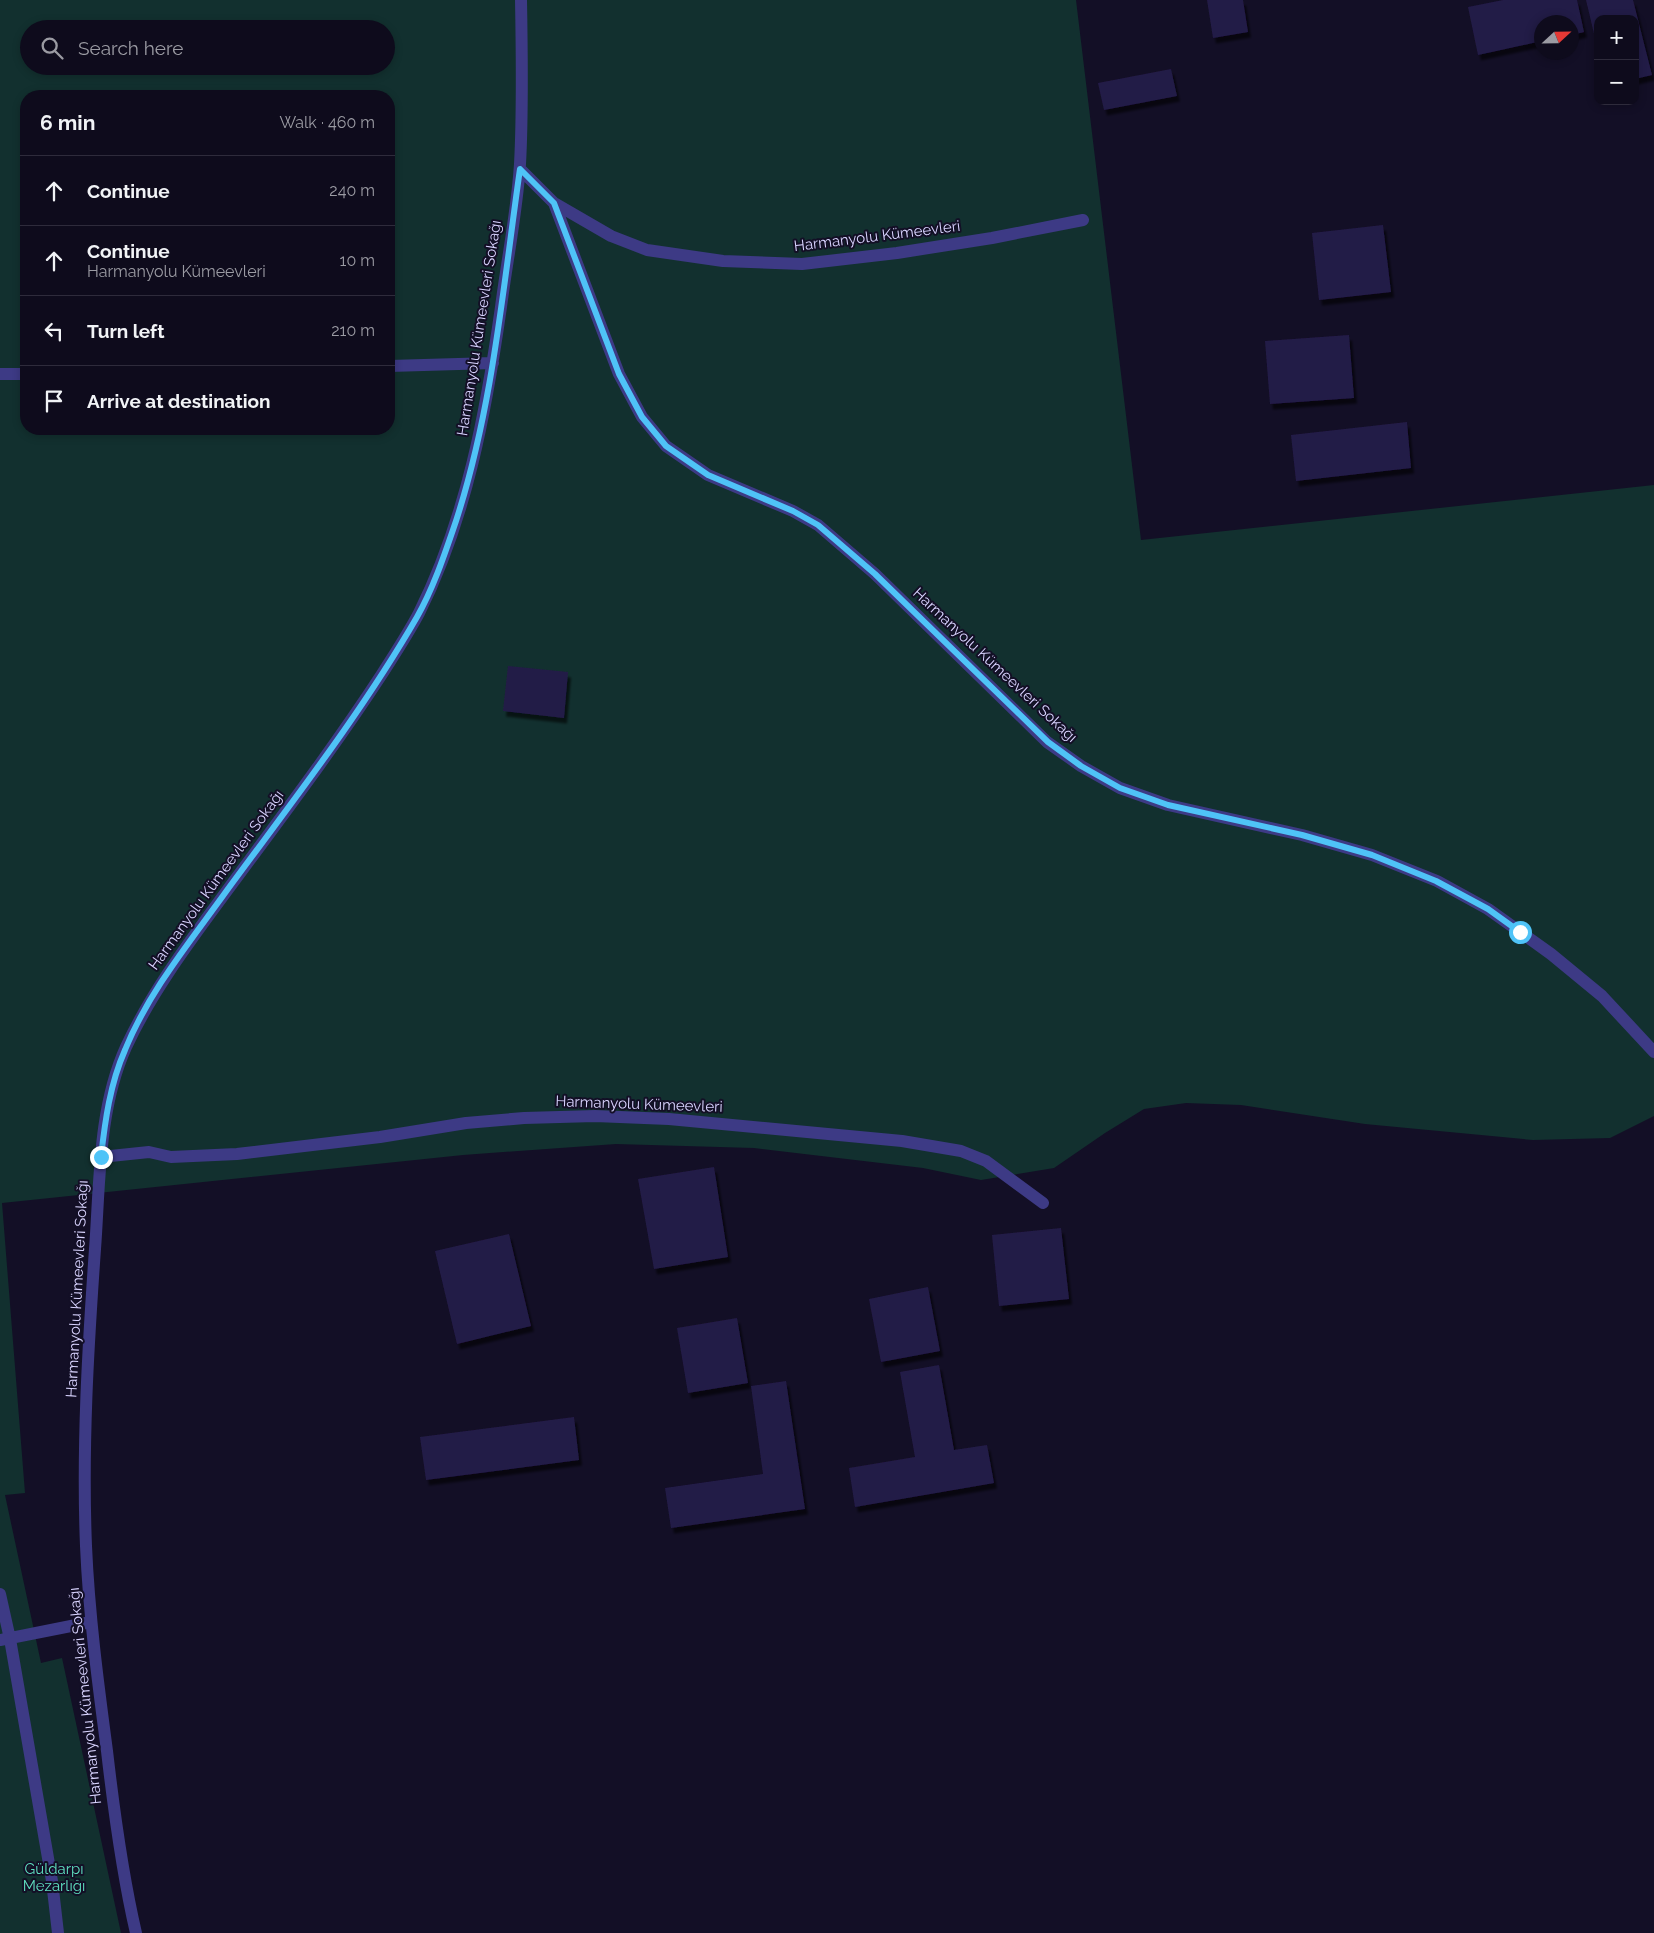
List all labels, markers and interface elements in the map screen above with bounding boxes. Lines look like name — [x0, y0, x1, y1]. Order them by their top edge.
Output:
north arrow — [1534, 15, 1579, 60]
map controls — [1594, 15, 1639, 105]
button: + — [1594, 15, 1639, 60]
search box — [20, 20, 395, 75]
icon: search — [38, 34, 66, 62]
text: Search here — [78, 37, 184, 59]
button: − — [1594, 60, 1639, 105]
text: 6 min — [40, 110, 95, 135]
text: Walk · 460 m — [279, 113, 375, 132]
icon: ahead — [40, 177, 68, 205]
text: Continue — [87, 180, 170, 202]
text: 240 m — [329, 181, 375, 200]
street label: Harmanyolu Kümeevleri — [793, 217, 961, 255]
street label: Harmanyolu Kümeevleri Sokağı — [453, 219, 505, 437]
text: Continue — [87, 240, 170, 262]
icon: ahead — [40, 247, 68, 275]
text: 10 m — [340, 251, 375, 270]
text: Harmanyolu Kümeevleri — [87, 262, 266, 281]
icon: left — [40, 317, 68, 345]
text: Turn left — [87, 320, 164, 342]
text: 210 m — [331, 321, 375, 340]
icon: arrive — [40, 387, 68, 415]
text: Arrive at destination — [87, 390, 271, 412]
street label: Harmanyolu Kümeevleri Sokağı — [909, 584, 1081, 746]
street label: Harmanyolu Kümeevleri Sokağı — [145, 787, 287, 973]
route start — [1509, 921, 1532, 944]
street label: Harmanyolu Kümeevleri — [555, 1092, 723, 1116]
route end — [90, 1146, 113, 1169]
street label: Harmanyolu Kümeevleri Sokağı — [62, 1180, 92, 1398]
street label: Harmanyolu Kümeevleri Sokağı — [65, 1587, 105, 1805]
park label: Güldarpı Mezarlığı — [23, 1860, 85, 1895]

